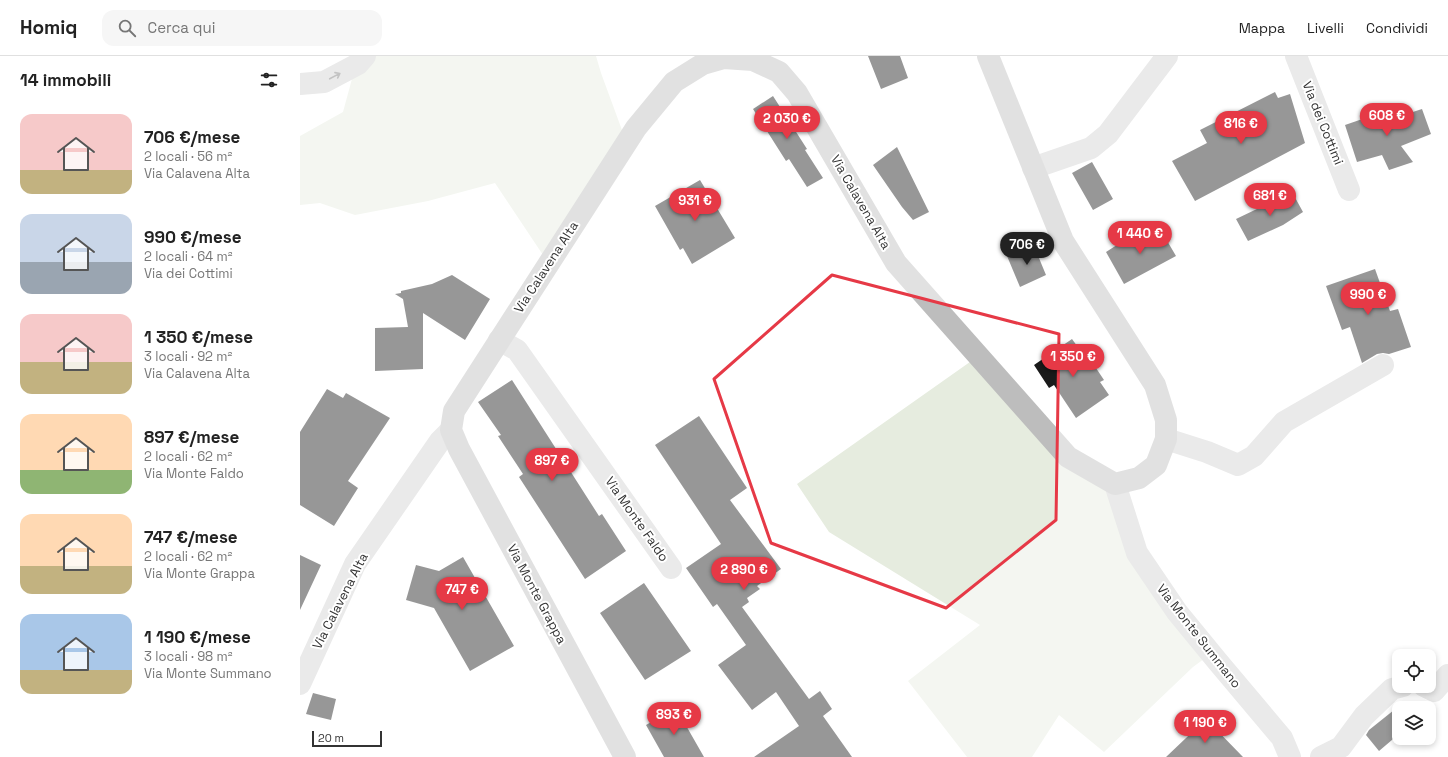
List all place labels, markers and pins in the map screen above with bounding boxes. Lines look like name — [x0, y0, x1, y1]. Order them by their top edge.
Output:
pin: 608 € — [1359, 103, 1415, 137]
pin: 2 030 € — [750, 106, 824, 140]
pin: 816 € — [1213, 111, 1269, 145]
pin: 681 € — [1242, 183, 1298, 217]
pin: 931 € — [667, 188, 723, 222]
pin: 1 440 € — [1103, 221, 1177, 255]
pin: 706 € — [999, 232, 1055, 266]
pin: 990 € — [1340, 282, 1396, 316]
pin: 1 350 € — [1036, 344, 1110, 378]
pin: 897 € — [524, 448, 580, 482]
pin: 2 890 € — [707, 557, 781, 591]
pin: 747 € — [434, 577, 490, 611]
pin: 893 € — [646, 702, 702, 736]
pin: 1 190 € — [1168, 710, 1242, 744]

